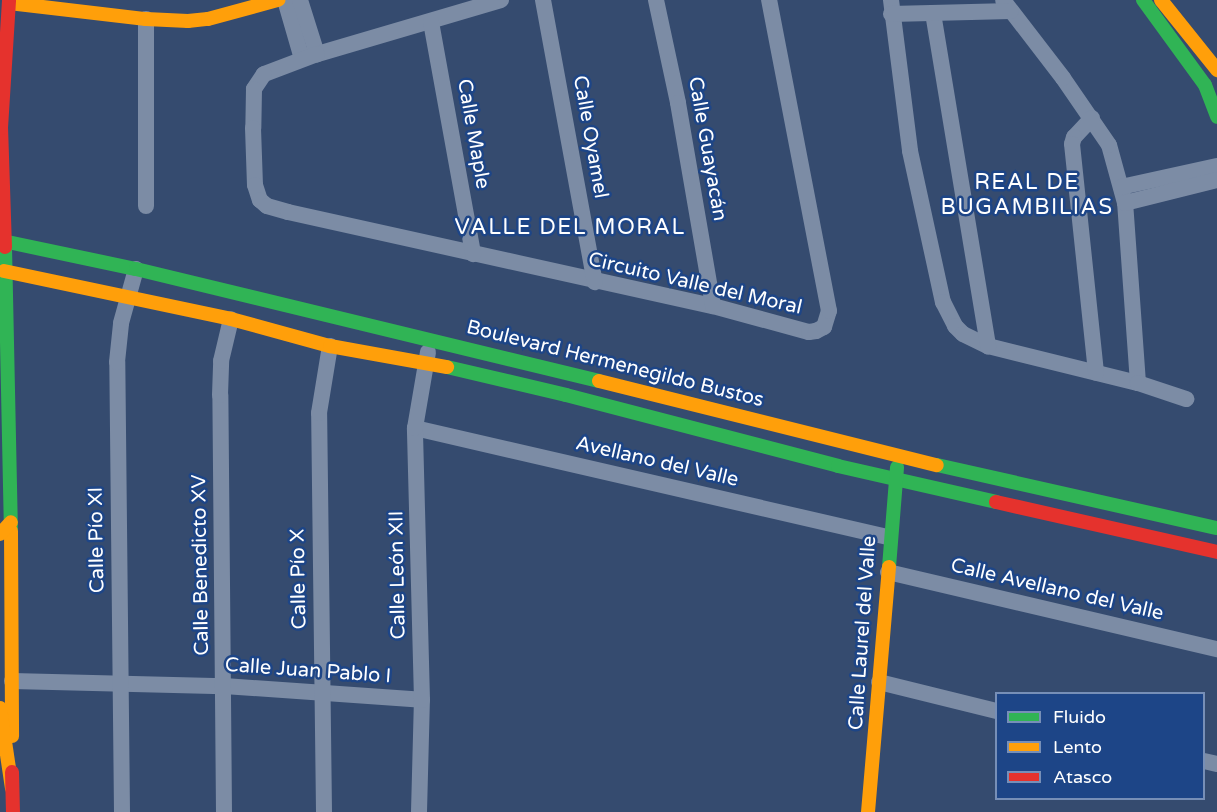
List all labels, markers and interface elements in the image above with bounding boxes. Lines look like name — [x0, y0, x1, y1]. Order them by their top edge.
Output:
street label: Calle Oyamel — [567, 74, 613, 200]
street label: Calle Guayacán — [683, 75, 731, 223]
street label: Calle Maple — [452, 77, 494, 191]
district label: REAL DE BUGAMBILIAS — [940, 169, 1114, 220]
district label: VALLE DEL MORAL — [454, 215, 686, 241]
street label: Circuito Valle del Moral — [586, 248, 804, 320]
street label: Boulevard Hermenegildo Bustos — [464, 315, 766, 413]
street label: Avellano del Valle — [573, 432, 741, 492]
street label: Calle Benedicto XV — [187, 474, 215, 656]
street label: Calle Pío XI — [84, 487, 110, 593]
street label: Calle León XII — [385, 510, 411, 640]
street label: Calle Pío X — [286, 528, 312, 630]
street label: Calle Laurel del Valle — [844, 535, 882, 731]
street label: Calle Avellano del Valle — [948, 554, 1166, 626]
street label: Calle Juan Pablo I — [224, 653, 392, 689]
legend — [995, 692, 1205, 800]
text: Fluido — [1053, 706, 1106, 728]
text: Lento — [1053, 736, 1102, 758]
text: Atasco — [1053, 766, 1112, 788]

